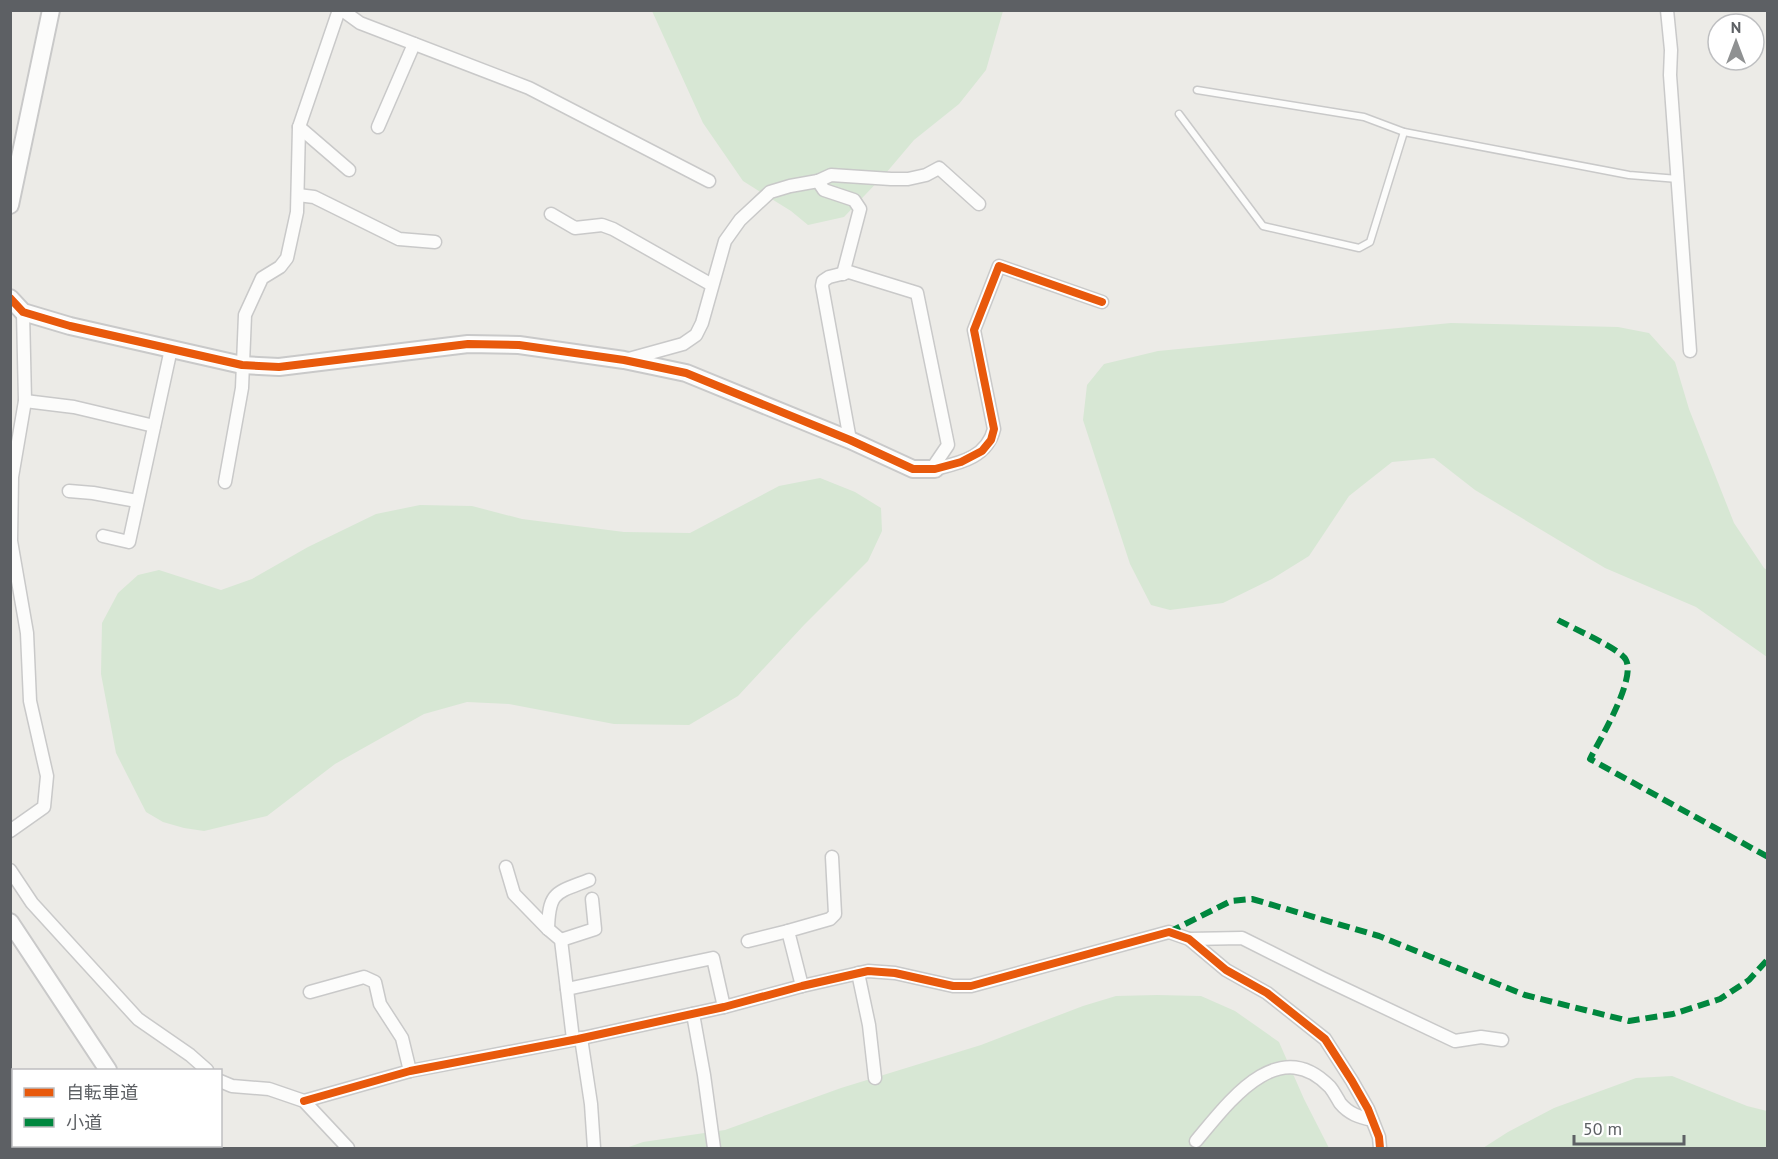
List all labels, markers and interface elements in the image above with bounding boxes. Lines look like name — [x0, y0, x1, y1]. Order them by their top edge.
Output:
north arrow — [1706, 12, 1766, 72]
text: N — [1731, 17, 1741, 37]
legend — [12, 1069, 222, 1147]
text: 自転車道 — [66, 1081, 138, 1104]
scale bar — [1574, 1108, 1684, 1146]
text: 小道 — [66, 1111, 102, 1134]
text: 50 m — [1583, 1117, 1622, 1140]

